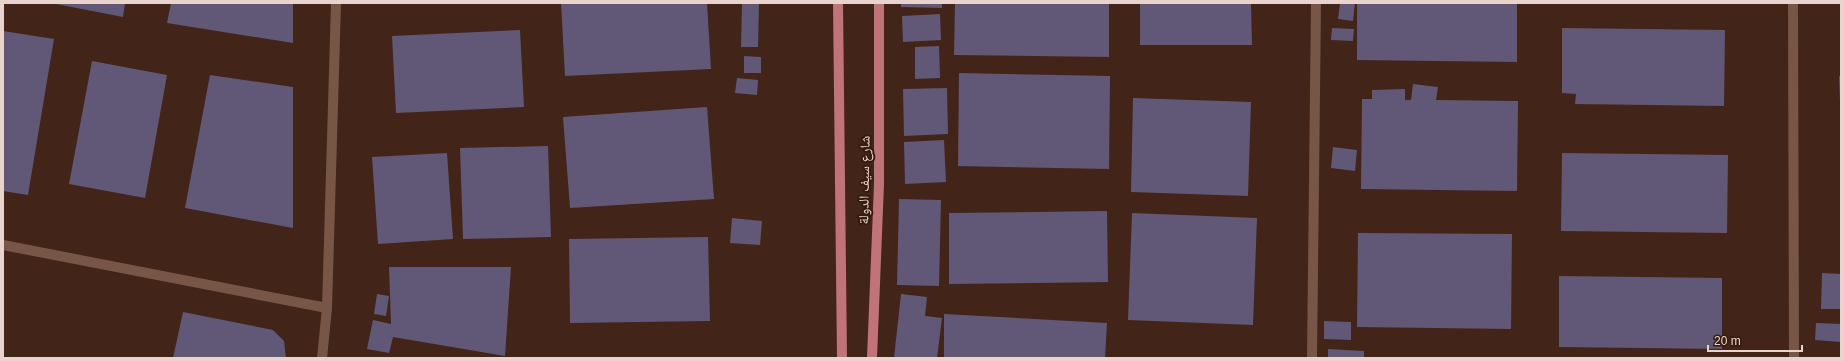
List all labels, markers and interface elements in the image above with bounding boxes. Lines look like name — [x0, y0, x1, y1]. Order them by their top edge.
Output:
street label: شارع سيف الدولة — [855, 135, 875, 225]
scale bar — [1708, 327, 1802, 353]
text: 20 m — [1714, 334, 1741, 348]

